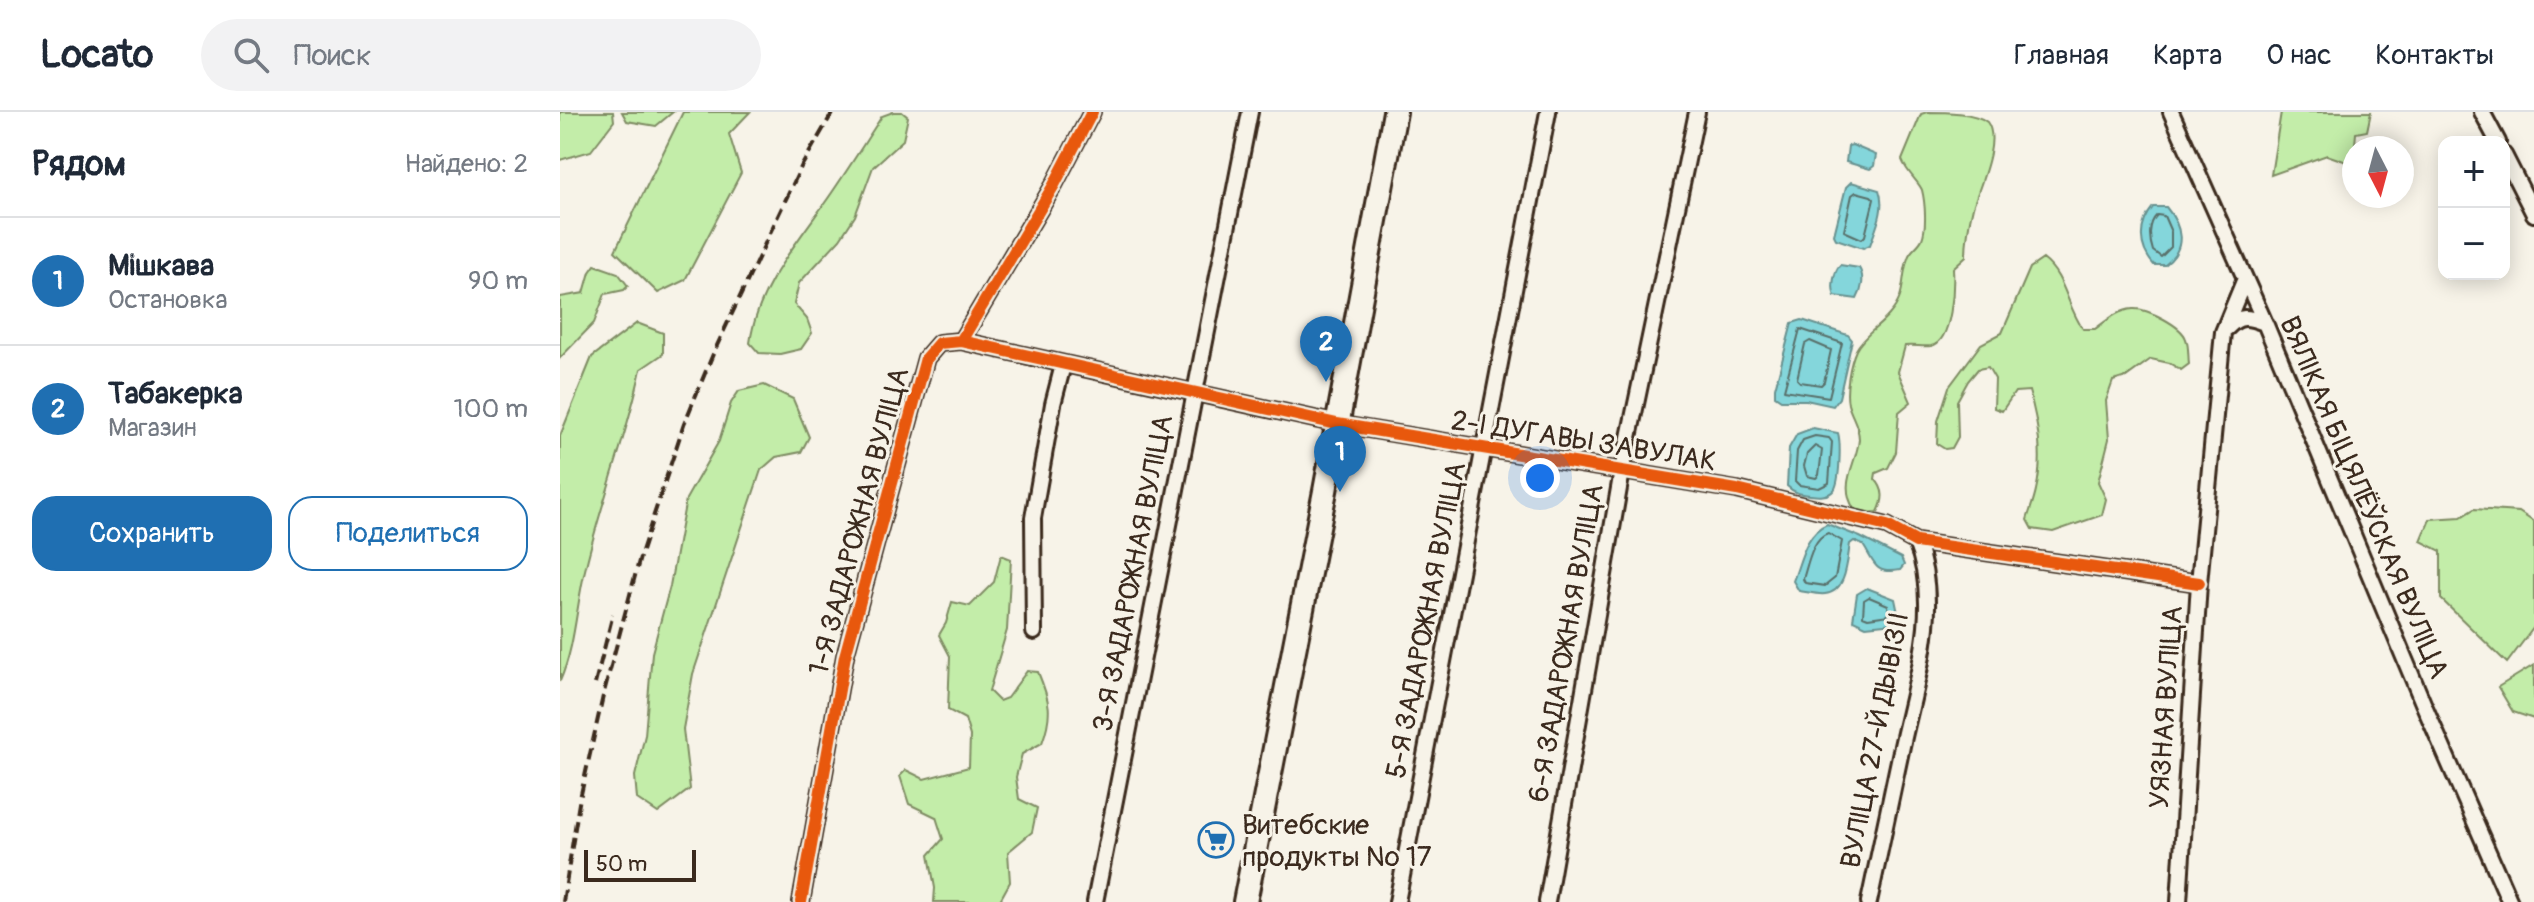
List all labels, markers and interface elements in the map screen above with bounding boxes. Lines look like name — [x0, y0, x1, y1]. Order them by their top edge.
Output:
search box — [201, 19, 761, 91]
text: Locato — [40, 31, 153, 79]
icon: search — [229, 33, 273, 77]
text: Поиск — [293, 37, 372, 74]
text: Главная — [2014, 38, 2109, 73]
text: Карта — [2153, 38, 2222, 73]
text: О нас — [2266, 38, 2331, 73]
text: Контакты — [2375, 38, 2494, 73]
north arrow — [2342, 136, 2414, 208]
map controls — [2438, 136, 2510, 280]
button: + — [2438, 136, 2510, 208]
text: Рядом — [32, 143, 126, 186]
text: Найдено: 2 — [404, 148, 528, 180]
button: − — [2438, 208, 2510, 280]
text: Мішкава — [108, 247, 214, 284]
text: 1 — [53, 265, 63, 297]
text: 90 m — [468, 265, 528, 297]
text: Остановка — [108, 284, 228, 316]
street label: ВЯЛІКАЯ БІЦЯЛЁЎСКАЯ ВУЛІЦА — [2271, 311, 2456, 684]
pin: 2 — [1300, 316, 1352, 382]
street label: 1-Я ЗАДАРОЖНАЯ ВУЛІЦА — [801, 364, 917, 679]
text: Табакерка — [108, 375, 243, 412]
text: 2 — [51, 393, 65, 425]
text: 100 m — [454, 393, 528, 425]
street label: 2-І ДУГАВЫ ЗАВУЛАК — [1449, 403, 1719, 480]
text: Магазин — [108, 412, 197, 444]
street label: 3-Я ЗАДАРОЖНАЯ ВУЛІЦА — [1086, 412, 1181, 735]
pin: 1 — [1314, 426, 1366, 492]
your location — [1520, 458, 1560, 498]
street label: 5-Я ЗАДАРОЖНАЯ ВУЛІЦА — [1379, 459, 1474, 781]
street label: 6-Я ЗАДАРОЖНАЯ ВУЛІЦА — [1521, 481, 1612, 805]
button: Сохранить — [32, 496, 272, 571]
button: Поделиться — [288, 496, 528, 571]
street label: УЯЗНАЯ ВУЛІЦА — [2142, 604, 2191, 810]
street label: ВУЛІЦА 27-Й ДЫВІЗІІ — [1833, 609, 1917, 871]
place label: Витебские продукты № 17 — [1242, 808, 1432, 875]
supermarket icon: Витебские продукты № 17 — [1197, 821, 1235, 859]
scale bar — [584, 846, 696, 882]
text: 50 m — [596, 850, 647, 878]

